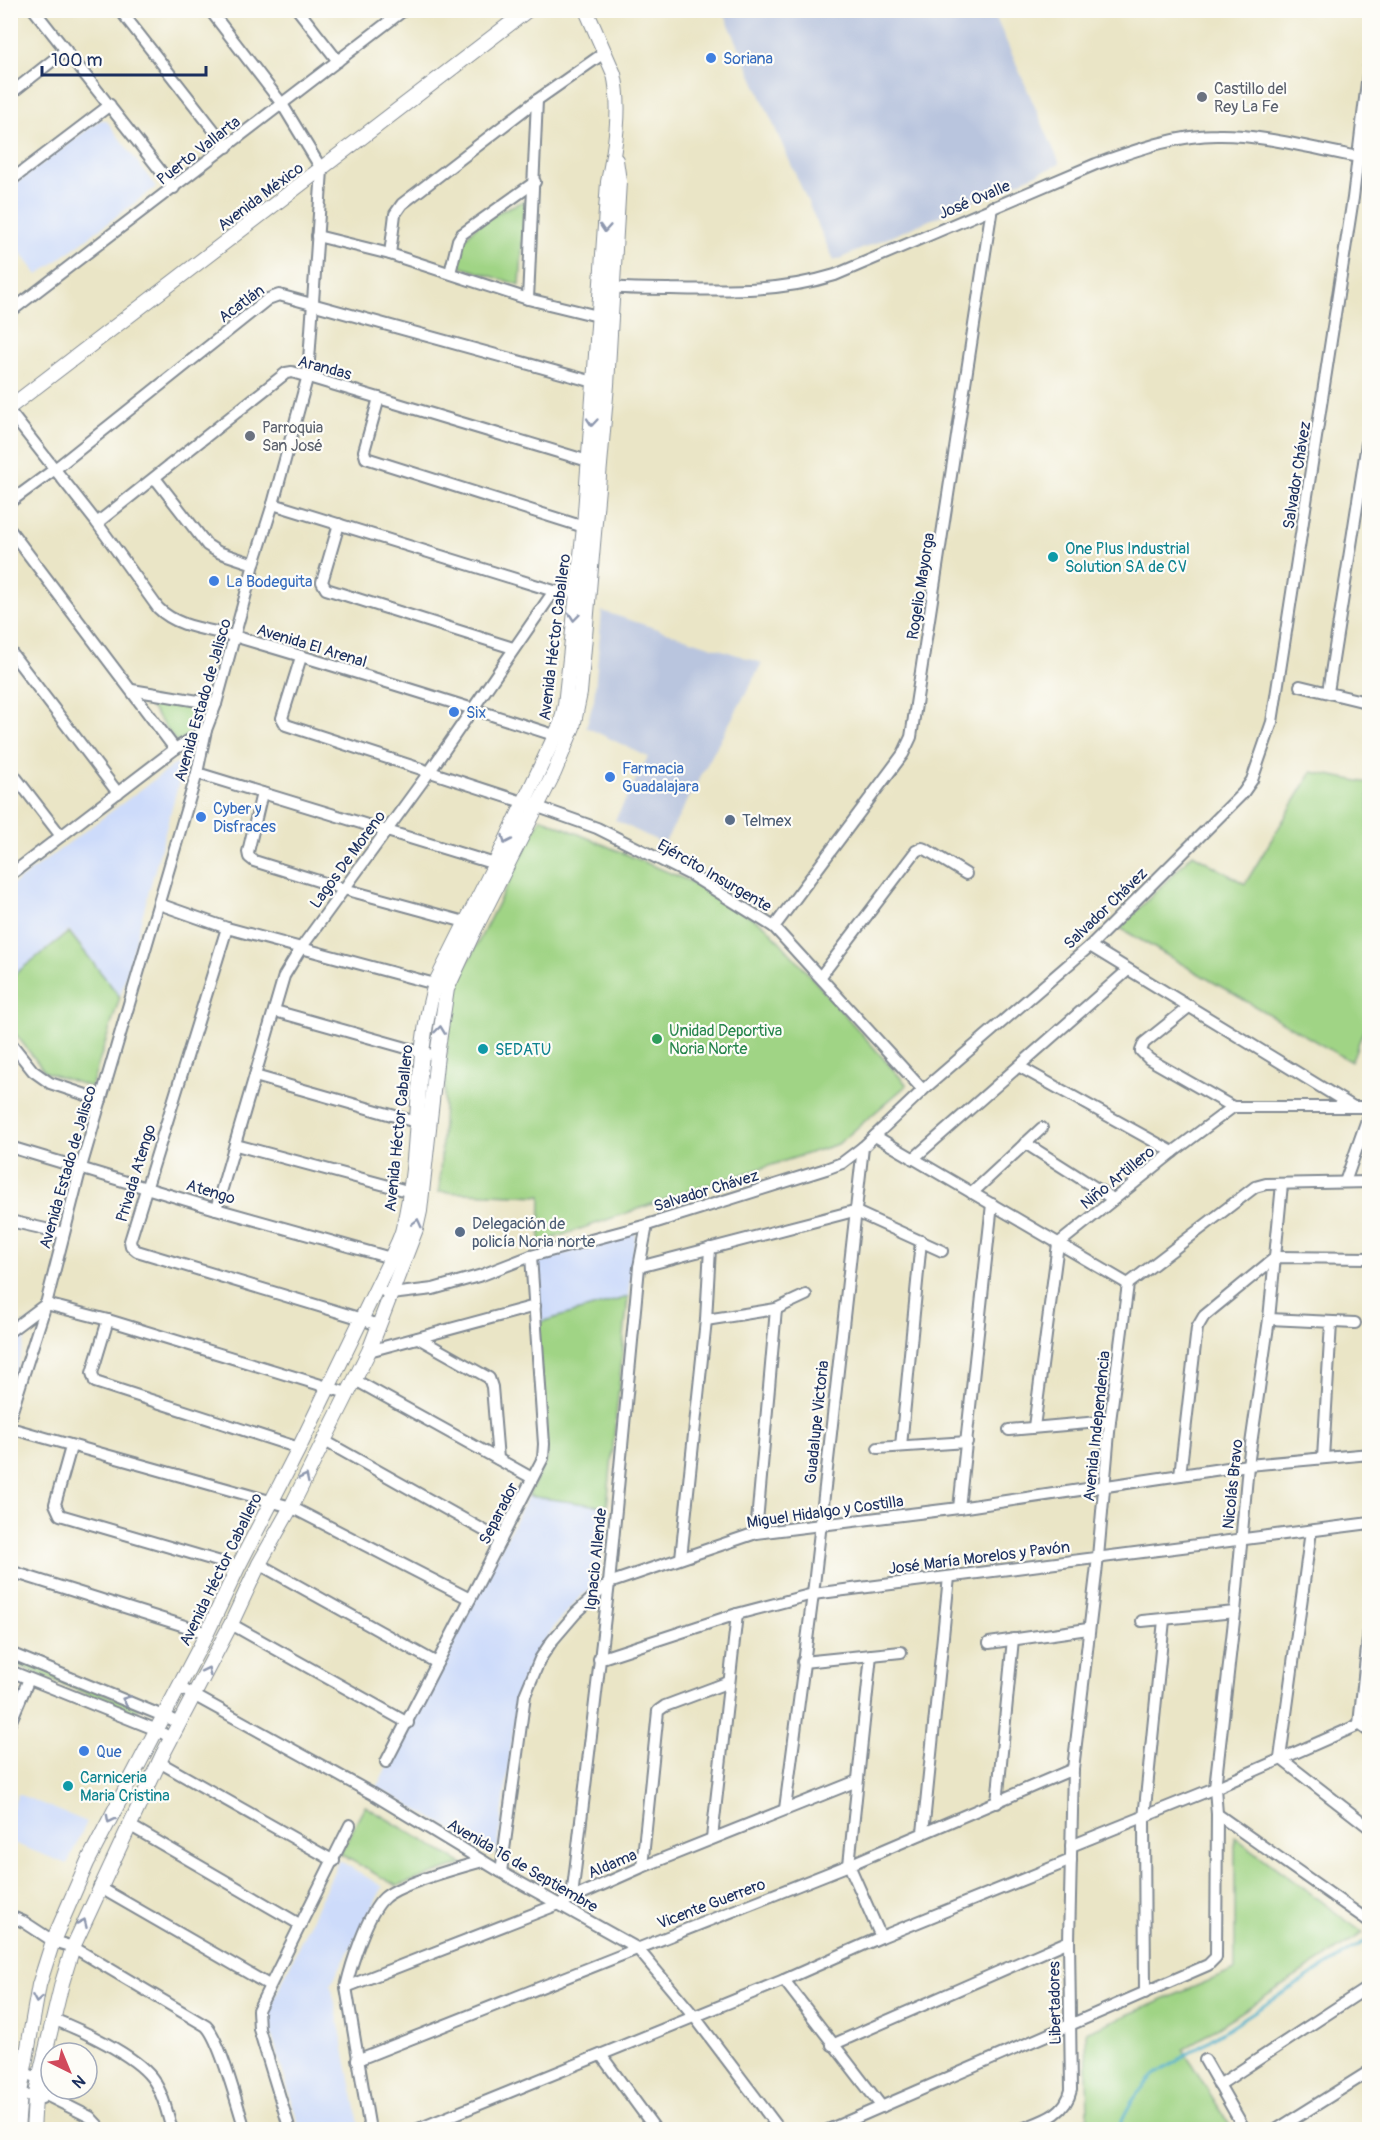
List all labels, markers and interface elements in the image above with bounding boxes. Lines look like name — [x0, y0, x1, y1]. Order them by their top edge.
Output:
scale bar — [42, 39, 206, 77]
text: 100 m — [51, 49, 103, 72]
place label: Soriana — [723, 49, 773, 69]
marker: Soriana — [704, 51, 718, 65]
place label: Castillo del Rey La Fe — [1214, 79, 1287, 117]
marker: Castillo del Rey La Fe — [1195, 90, 1209, 104]
street label: Puerto Vallarta — [153, 112, 244, 190]
street label: Avenida México — [214, 158, 308, 236]
street label: José Ovalle — [936, 176, 1013, 224]
one-way arrow — [599, 223, 612, 232]
street label: Acatlán — [215, 280, 269, 327]
street label: Arandas — [296, 351, 354, 385]
place label: Parroquia San José — [262, 418, 323, 456]
one-way arrow — [586, 418, 599, 427]
street label: Salvador Chávez — [1279, 420, 1315, 530]
marker: Parroquia San José — [243, 429, 257, 443]
street label: Rogelio Mayorga — [903, 531, 939, 641]
place label: One Plus Industrial Solution SA de CV — [1065, 539, 1190, 577]
marker: One Plus Industrial Solution SA de CV — [1046, 550, 1060, 564]
street label: Avenida Héctor Caballero — [535, 552, 575, 722]
place label: La Bodeguita — [226, 572, 312, 592]
marker: La Bodeguita — [207, 574, 221, 588]
one-way arrow — [568, 612, 581, 621]
street label: Avenida Estado de Jalisco — [170, 616, 236, 784]
street label: Avenida El Arenal — [254, 620, 369, 672]
place label: Six — [466, 703, 486, 723]
marker: Six — [447, 705, 461, 719]
place label: Farmacia Guadalajara — [622, 759, 699, 797]
marker: Farmacia Guadalajara — [603, 770, 617, 784]
place label: Cyber y Disfraces — [213, 799, 276, 837]
street label: Lagos De Moreno — [306, 806, 390, 912]
marker: Cyber y Disfraces — [194, 810, 208, 824]
place label: Telmex — [742, 811, 792, 831]
marker: Telmex — [723, 813, 737, 827]
one-way arrow — [502, 834, 514, 845]
street label: Ejército Insurgente — [654, 835, 775, 917]
street label: Salvador Chávez — [1060, 864, 1152, 954]
place label: Unidad Deportiva Noria Norte — [669, 1021, 782, 1059]
one-way arrow — [433, 1025, 446, 1035]
marker: Unidad Deportiva Noria Norte — [650, 1032, 664, 1046]
place label: SEDATU — [495, 1040, 551, 1060]
marker: SEDATU — [476, 1042, 490, 1056]
street label: Avenida Héctor Caballero — [380, 1043, 418, 1213]
street label: Avenida Estado de Jalisco — [35, 1083, 101, 1251]
street label: Privada Atengo — [112, 1122, 160, 1225]
street label: Niño Artillero — [1076, 1141, 1159, 1214]
street label: Salvador Chávez — [651, 1165, 761, 1216]
street label: Atengo — [184, 1175, 238, 1209]
place label: Delegación de policía Noria norte — [472, 1214, 595, 1252]
one-way arrow — [409, 1219, 422, 1229]
marker: Delegación de policía Noria norte — [453, 1225, 467, 1239]
street label: Avenida Independencia — [1079, 1350, 1115, 1503]
street label: Guadalupe Victoria — [801, 1360, 833, 1485]
street label: Nicolás Bravo — [1218, 1438, 1248, 1530]
one-way arrow — [297, 1474, 309, 1485]
street label: Separador — [475, 1479, 523, 1548]
street label: Avenida Héctor Caballero — [175, 1489, 267, 1649]
street label: Miguel Hidalgo y Costilla — [745, 1491, 905, 1533]
street label: Ignacio Allende — [581, 1507, 611, 1611]
street label: José María Morelos y Pavón — [887, 1537, 1071, 1579]
one-way arrow — [199, 1666, 211, 1677]
one-way arrow — [121, 1695, 132, 1707]
place label: Que — [96, 1742, 122, 1762]
marker: Que — [77, 1744, 91, 1758]
place label: Carniceria Maria Cristina — [80, 1768, 170, 1806]
marker: Carniceria Maria Cristina — [61, 1779, 75, 1793]
one-way arrow — [105, 1813, 117, 1824]
street label: Avenida 16 de Septiembre — [444, 1815, 601, 1917]
street label: Aldama — [585, 1845, 640, 1883]
street label: Vicente Guerrero — [654, 1874, 769, 1934]
one-way arrow — [76, 1919, 88, 1930]
street label: Libertadores — [1044, 1961, 1066, 2045]
one-way arrow — [31, 1994, 43, 2004]
north arrow — [39, 2041, 99, 2101]
text: N — [68, 2070, 89, 2092]

